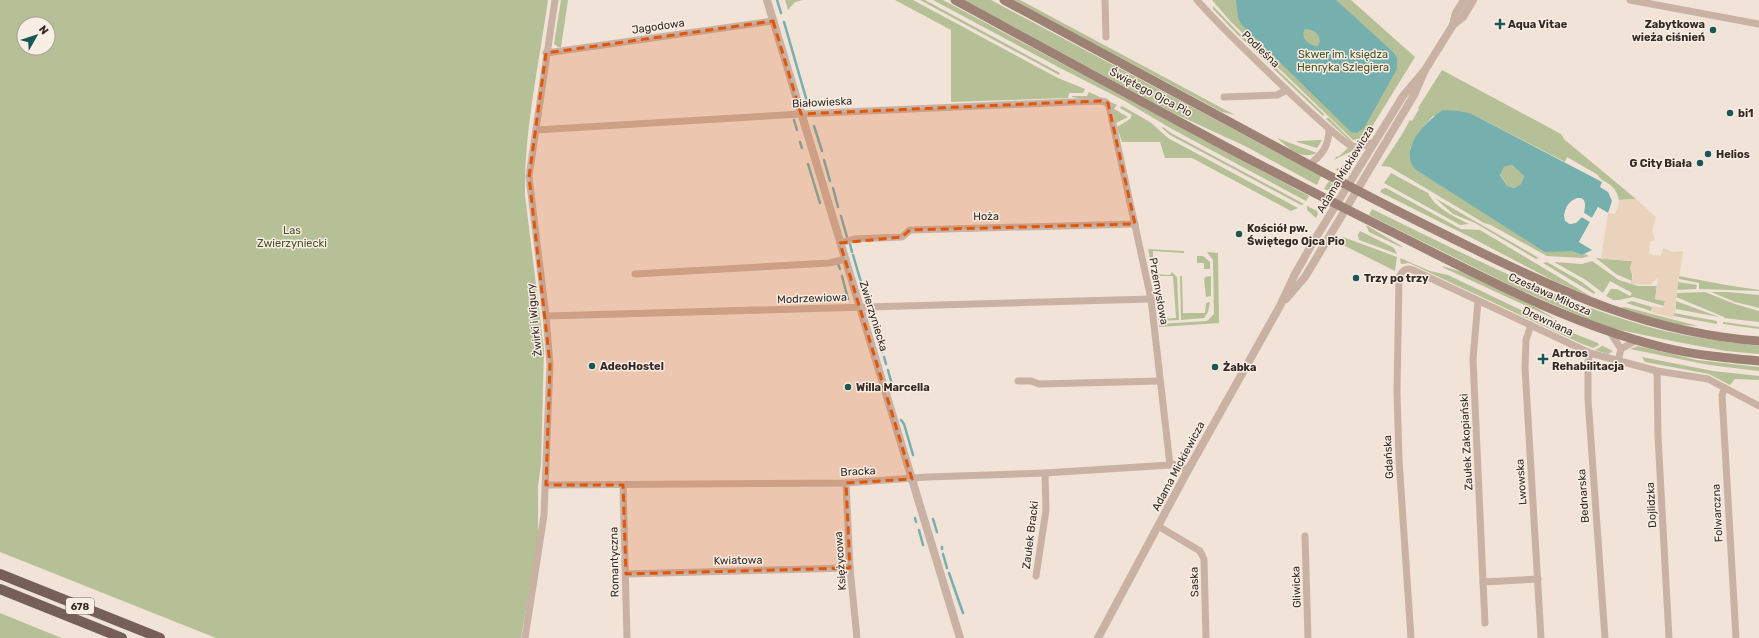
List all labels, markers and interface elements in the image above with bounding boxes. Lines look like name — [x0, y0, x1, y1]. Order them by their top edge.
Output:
north arrow — [16, 16, 56, 56]
street label: Jagodowa — [631, 16, 685, 37]
place label: Aqua Vitae — [1508, 18, 1568, 31]
place label: Zabytkowa wieża ciśnień — [1632, 18, 1705, 44]
marker: Aqua Vitae — [1495, 19, 1505, 29]
text: N — [36, 23, 51, 37]
marker: Zabytkowa wieża ciśnień — [1708, 25, 1718, 35]
street label: Podleśna — [1239, 28, 1282, 70]
park label: Skwer im. księdza Henryka Szlegiera — [1297, 48, 1389, 74]
street label: Świętego Ojca Pio — [1107, 65, 1194, 120]
street label: Białowieska — [792, 94, 852, 111]
place label: bi1 — [1738, 107, 1754, 120]
marker: bi1 — [1725, 108, 1735, 118]
street label: Adama Mickiewicza — [1314, 123, 1377, 215]
place label: Helios — [1716, 148, 1750, 161]
marker: Helios — [1703, 149, 1713, 159]
place label: G City Biała — [1629, 157, 1692, 170]
marker: G City Biała — [1695, 158, 1705, 168]
street label: Hoża — [973, 210, 999, 223]
place label: Kościół pw. Świętego Ojca Pio — [1247, 222, 1345, 248]
park label: Las Zwierzyniecki — [257, 224, 327, 250]
marker: Kościół pw. Świętego Ojca Pio — [1234, 229, 1244, 239]
street label: Przemysłowa — [1146, 256, 1171, 326]
street label: Czesława Miłosza — [1506, 270, 1593, 319]
place label: Trzy po trzy — [1364, 272, 1429, 285]
marker: Trzy po trzy — [1351, 273, 1361, 283]
street label: Zwierzyniecka — [857, 279, 890, 353]
street label: Żwirki i Wigury — [523, 283, 545, 357]
street label: Modrzewiowa — [777, 291, 847, 306]
street label: Drewniana — [1520, 304, 1575, 339]
place label: Artros Rehabilitacja — [1552, 347, 1624, 373]
marker: Artros Rehabilitacja — [1537, 353, 1549, 365]
place label: AdeoHostel — [600, 360, 664, 373]
marker: AdeoHostel — [587, 361, 597, 371]
place label: Żabka — [1223, 361, 1256, 374]
marker: Żabka — [1210, 362, 1220, 372]
place label: Willa Marcella — [856, 381, 930, 394]
marker: Willa Marcella — [843, 382, 853, 392]
street label: Zaułek Zakopiański — [1457, 393, 1476, 491]
street label: Adama Mickiewicza — [1149, 419, 1208, 513]
street label: Gdańska — [1381, 435, 1396, 479]
street label: Lwowska — [1513, 458, 1530, 506]
street label: Bracka — [840, 464, 876, 479]
street label: Bednarska — [1575, 468, 1592, 523]
street label: Dojlidzka — [1644, 482, 1659, 528]
street label: Folwarczna — [1709, 483, 1726, 543]
street label: Zaułek Bracki — [1020, 500, 1041, 570]
street label: Romantyczna — [607, 527, 622, 597]
street label: Księżycowa — [832, 531, 849, 591]
street label: Kwiatowa — [713, 554, 763, 567]
street label: Gliwicka — [1289, 566, 1304, 608]
street label: Saska — [1187, 567, 1202, 597]
road number: 678 — [66, 598, 94, 614]

